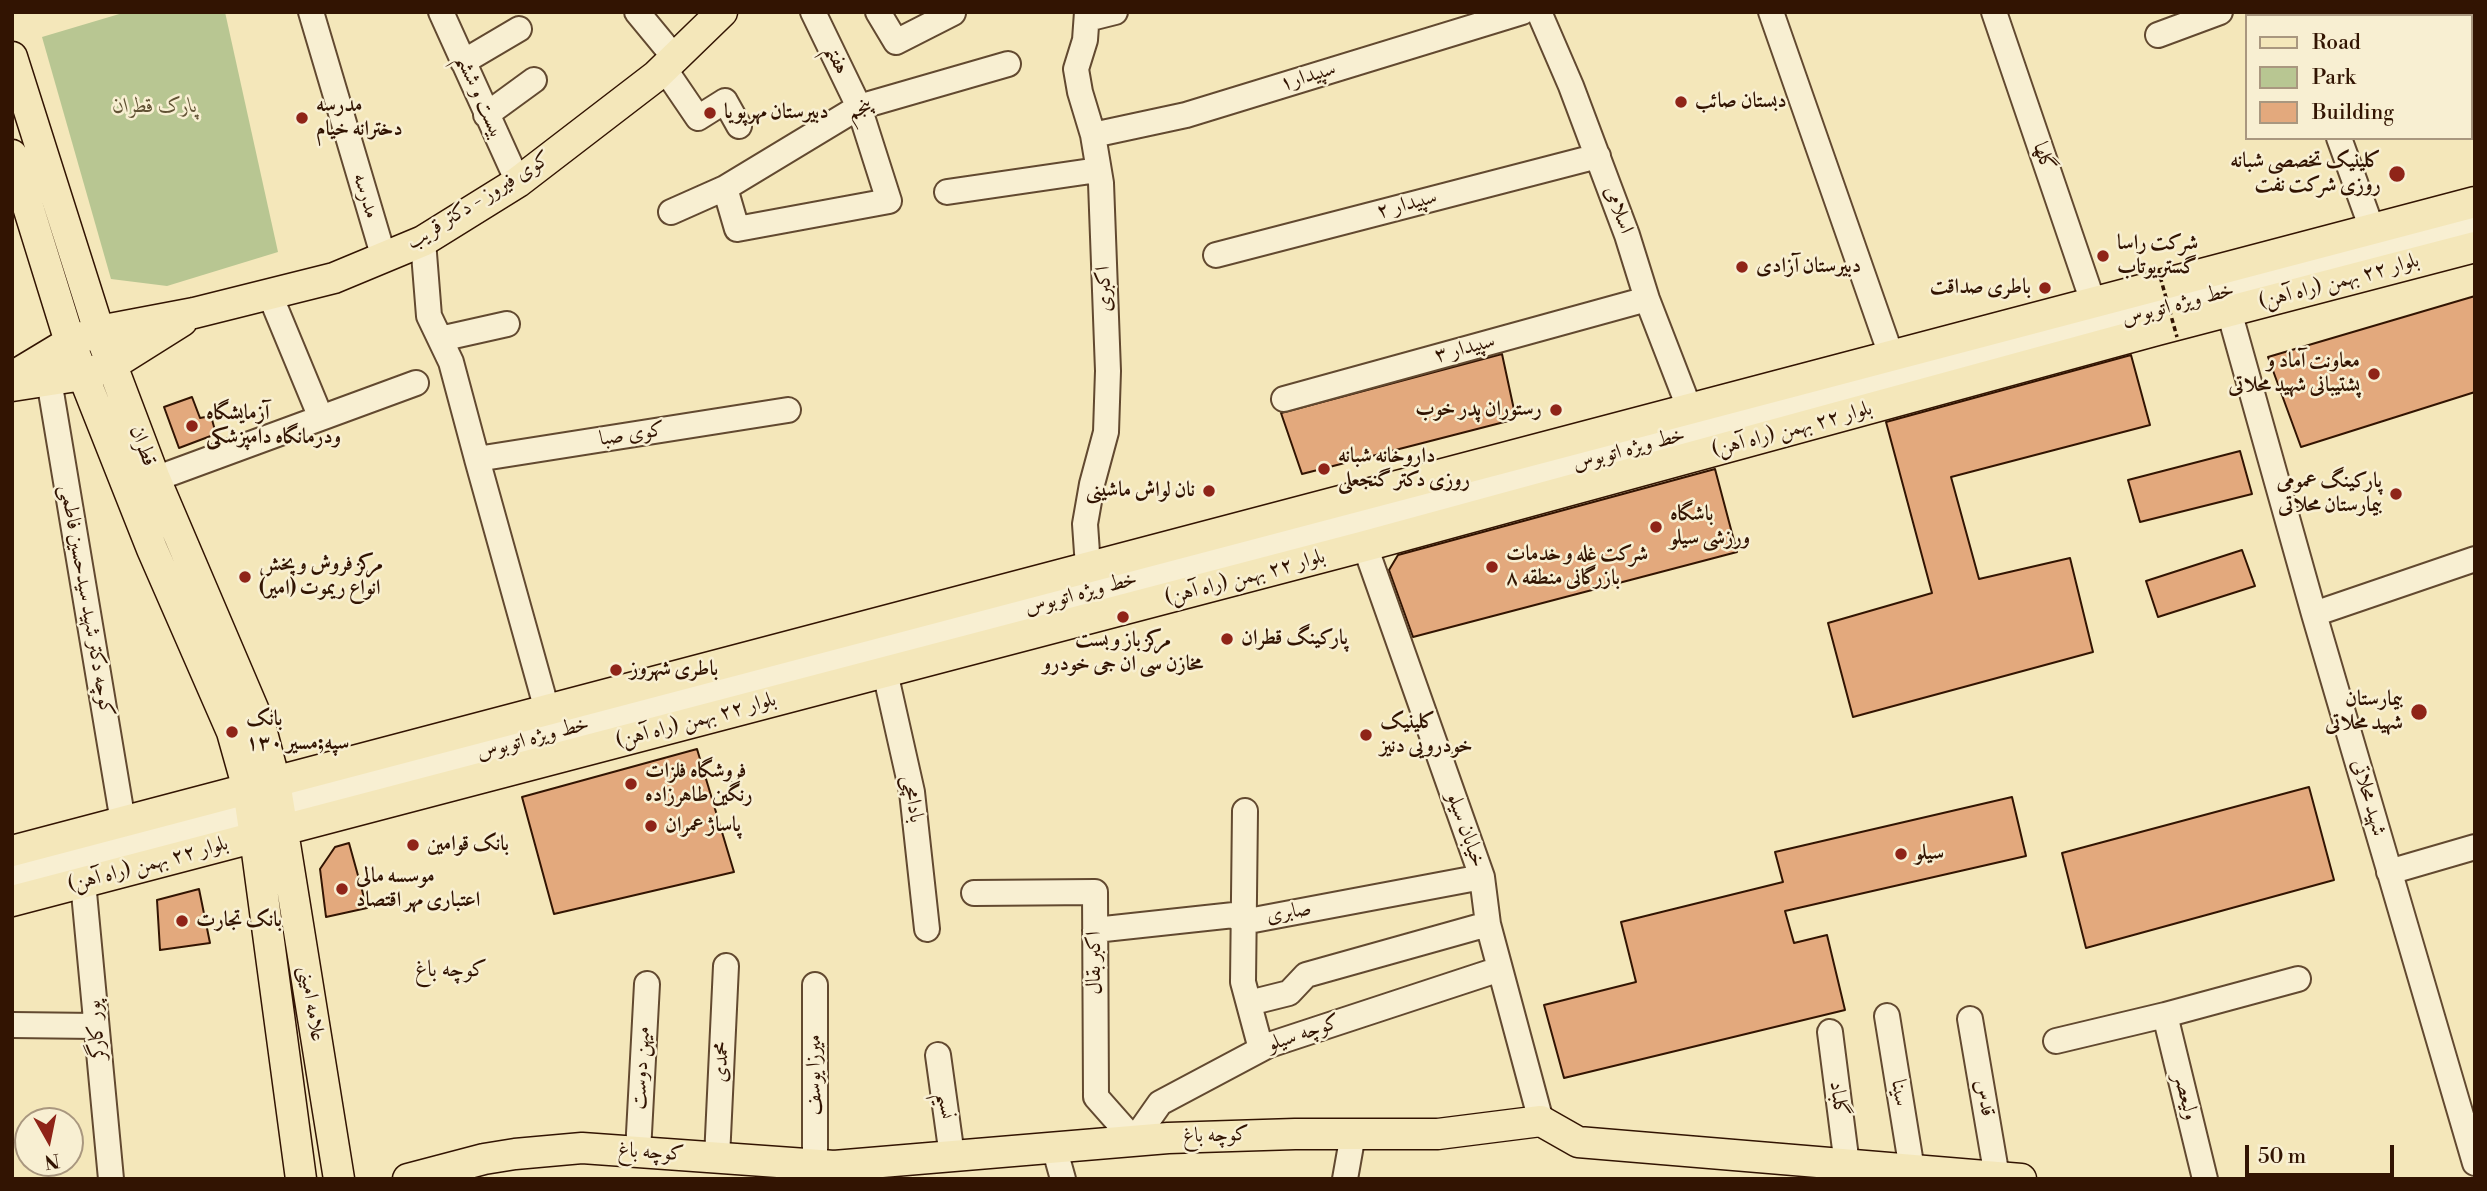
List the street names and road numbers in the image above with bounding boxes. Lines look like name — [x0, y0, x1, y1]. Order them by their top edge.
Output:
street label: هفتم — [818, 41, 854, 79]
street label: بیست و ششم — [449, 51, 509, 143]
street label: سپیدار۱ — [1277, 57, 1339, 97]
street label: پنجم — [843, 93, 877, 127]
street label: گلها — [2026, 139, 2060, 175]
street label: کوی فیروز - دکتر قریب — [402, 146, 556, 256]
street label: مدرسه — [346, 170, 384, 222]
street label: اسلامی — [1598, 183, 1638, 237]
street label: سپیدار ۲ — [1374, 185, 1440, 225]
street label: بلوار ۲۲ بهمن (راه آهن) — [2256, 248, 2422, 316]
street label: اکبری — [1092, 266, 1118, 312]
street label: خط ویژه اتوبوس — [2119, 278, 2237, 332]
street label: سپیدار ۳ — [1432, 329, 1498, 369]
street label: بلوار ۲۲ بهمن (راه آهن) — [1709, 396, 1875, 464]
street label: کوی صبا — [597, 417, 667, 453]
street label: قطران — [123, 422, 161, 470]
street label: خط ویژه اتوبوس — [1570, 423, 1688, 477]
street label: کوچه دکتر شهید سیدحسین فاطمی — [53, 483, 119, 719]
street label: بلوار ۲۲ بهمن (راه آهن) — [1162, 544, 1328, 612]
street label: خط ویژه اتوبوس — [1022, 567, 1140, 621]
street label: بلوار ۲۲ بهمن (راه آهن) — [613, 687, 779, 755]
street label: خط ویژه اتوبوس — [474, 712, 592, 766]
street label: شهید محلاتی — [2345, 757, 2391, 839]
street label: بادامچی — [896, 773, 928, 825]
street label: خیابان سیلو — [1440, 789, 1490, 871]
street label: بلوار ۲۲ بهمن (راه آهن) — [65, 831, 231, 899]
street label: صابری — [1264, 897, 1314, 929]
street label: اکبر بقال — [1082, 931, 1108, 995]
street label: علامه امینی — [293, 964, 329, 1044]
street label: پور کارگر — [82, 999, 112, 1061]
street label: کوچه سیلو — [1264, 1010, 1344, 1058]
street label: میهن دوست — [627, 1026, 657, 1110]
street label: میرزا یوسف — [802, 1034, 828, 1116]
street label: محمدی — [708, 1041, 736, 1083]
street label: ولیعصر — [2167, 1071, 2203, 1123]
street label: سینا — [1884, 1078, 1914, 1108]
street label: قدس — [1968, 1078, 2000, 1118]
street label: گلباد — [1823, 1080, 1853, 1118]
street label: نسیم — [931, 1091, 959, 1121]
street label: کوچه باغ — [1182, 1122, 1250, 1150]
street label: کوچه باغ — [617, 1138, 685, 1168]

